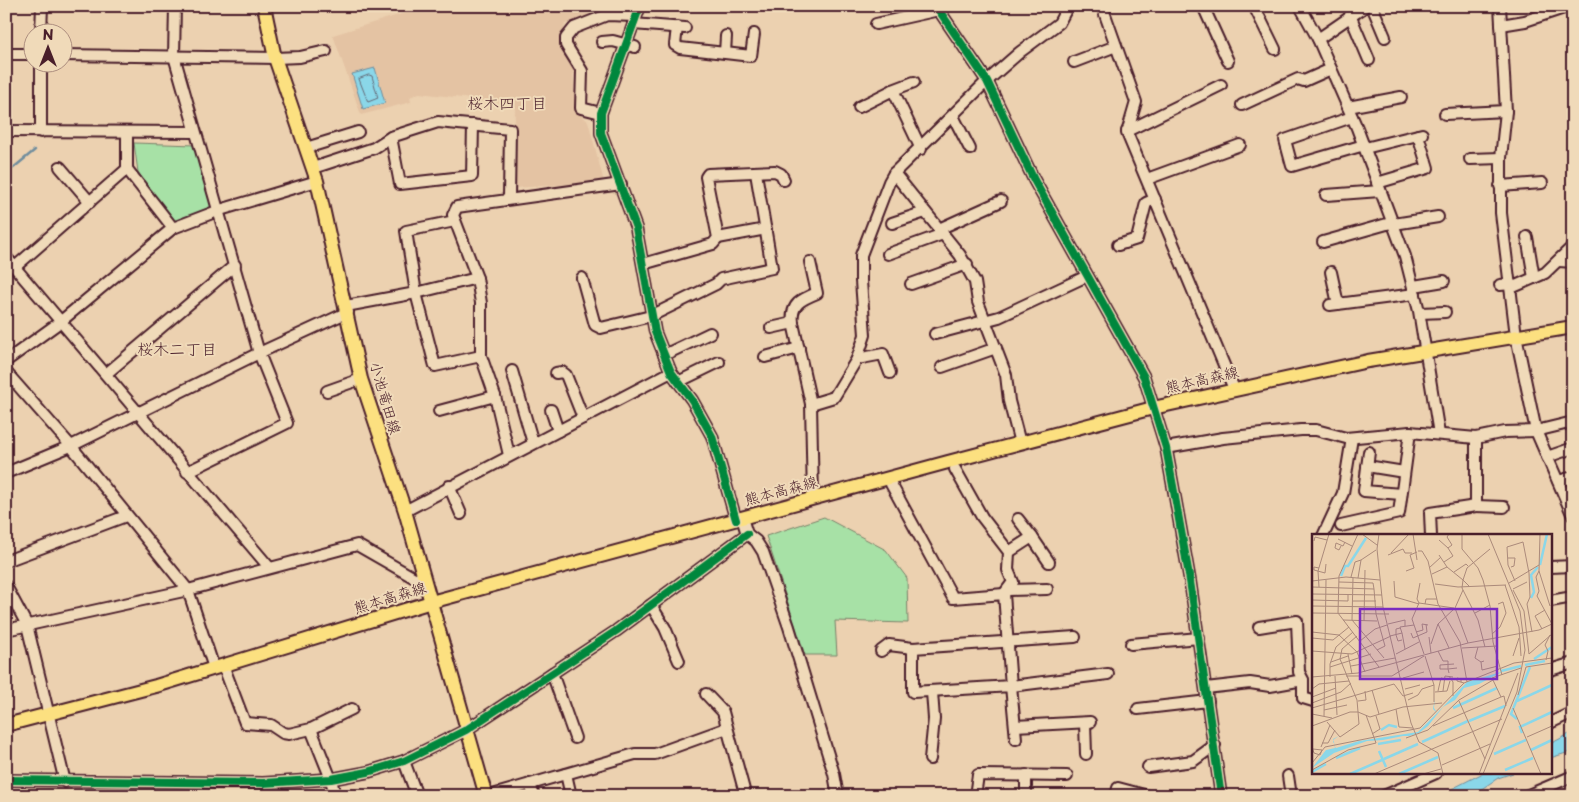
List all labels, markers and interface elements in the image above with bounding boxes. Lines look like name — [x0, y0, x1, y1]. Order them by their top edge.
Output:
north arrow — [22, 22, 72, 72]
text: N — [42, 24, 54, 45]
district label: 桜木四丁目 — [467, 90, 547, 114]
district label: 桜木二丁目 — [137, 336, 217, 360]
street label: 小池竜田線 — [365, 358, 408, 437]
street label: 熊本高森線 — [1163, 359, 1241, 398]
street label: 熊本高森線 — [741, 469, 820, 510]
inset map — [1312, 534, 1552, 774]
street label: 熊本高森線 — [350, 575, 429, 619]

